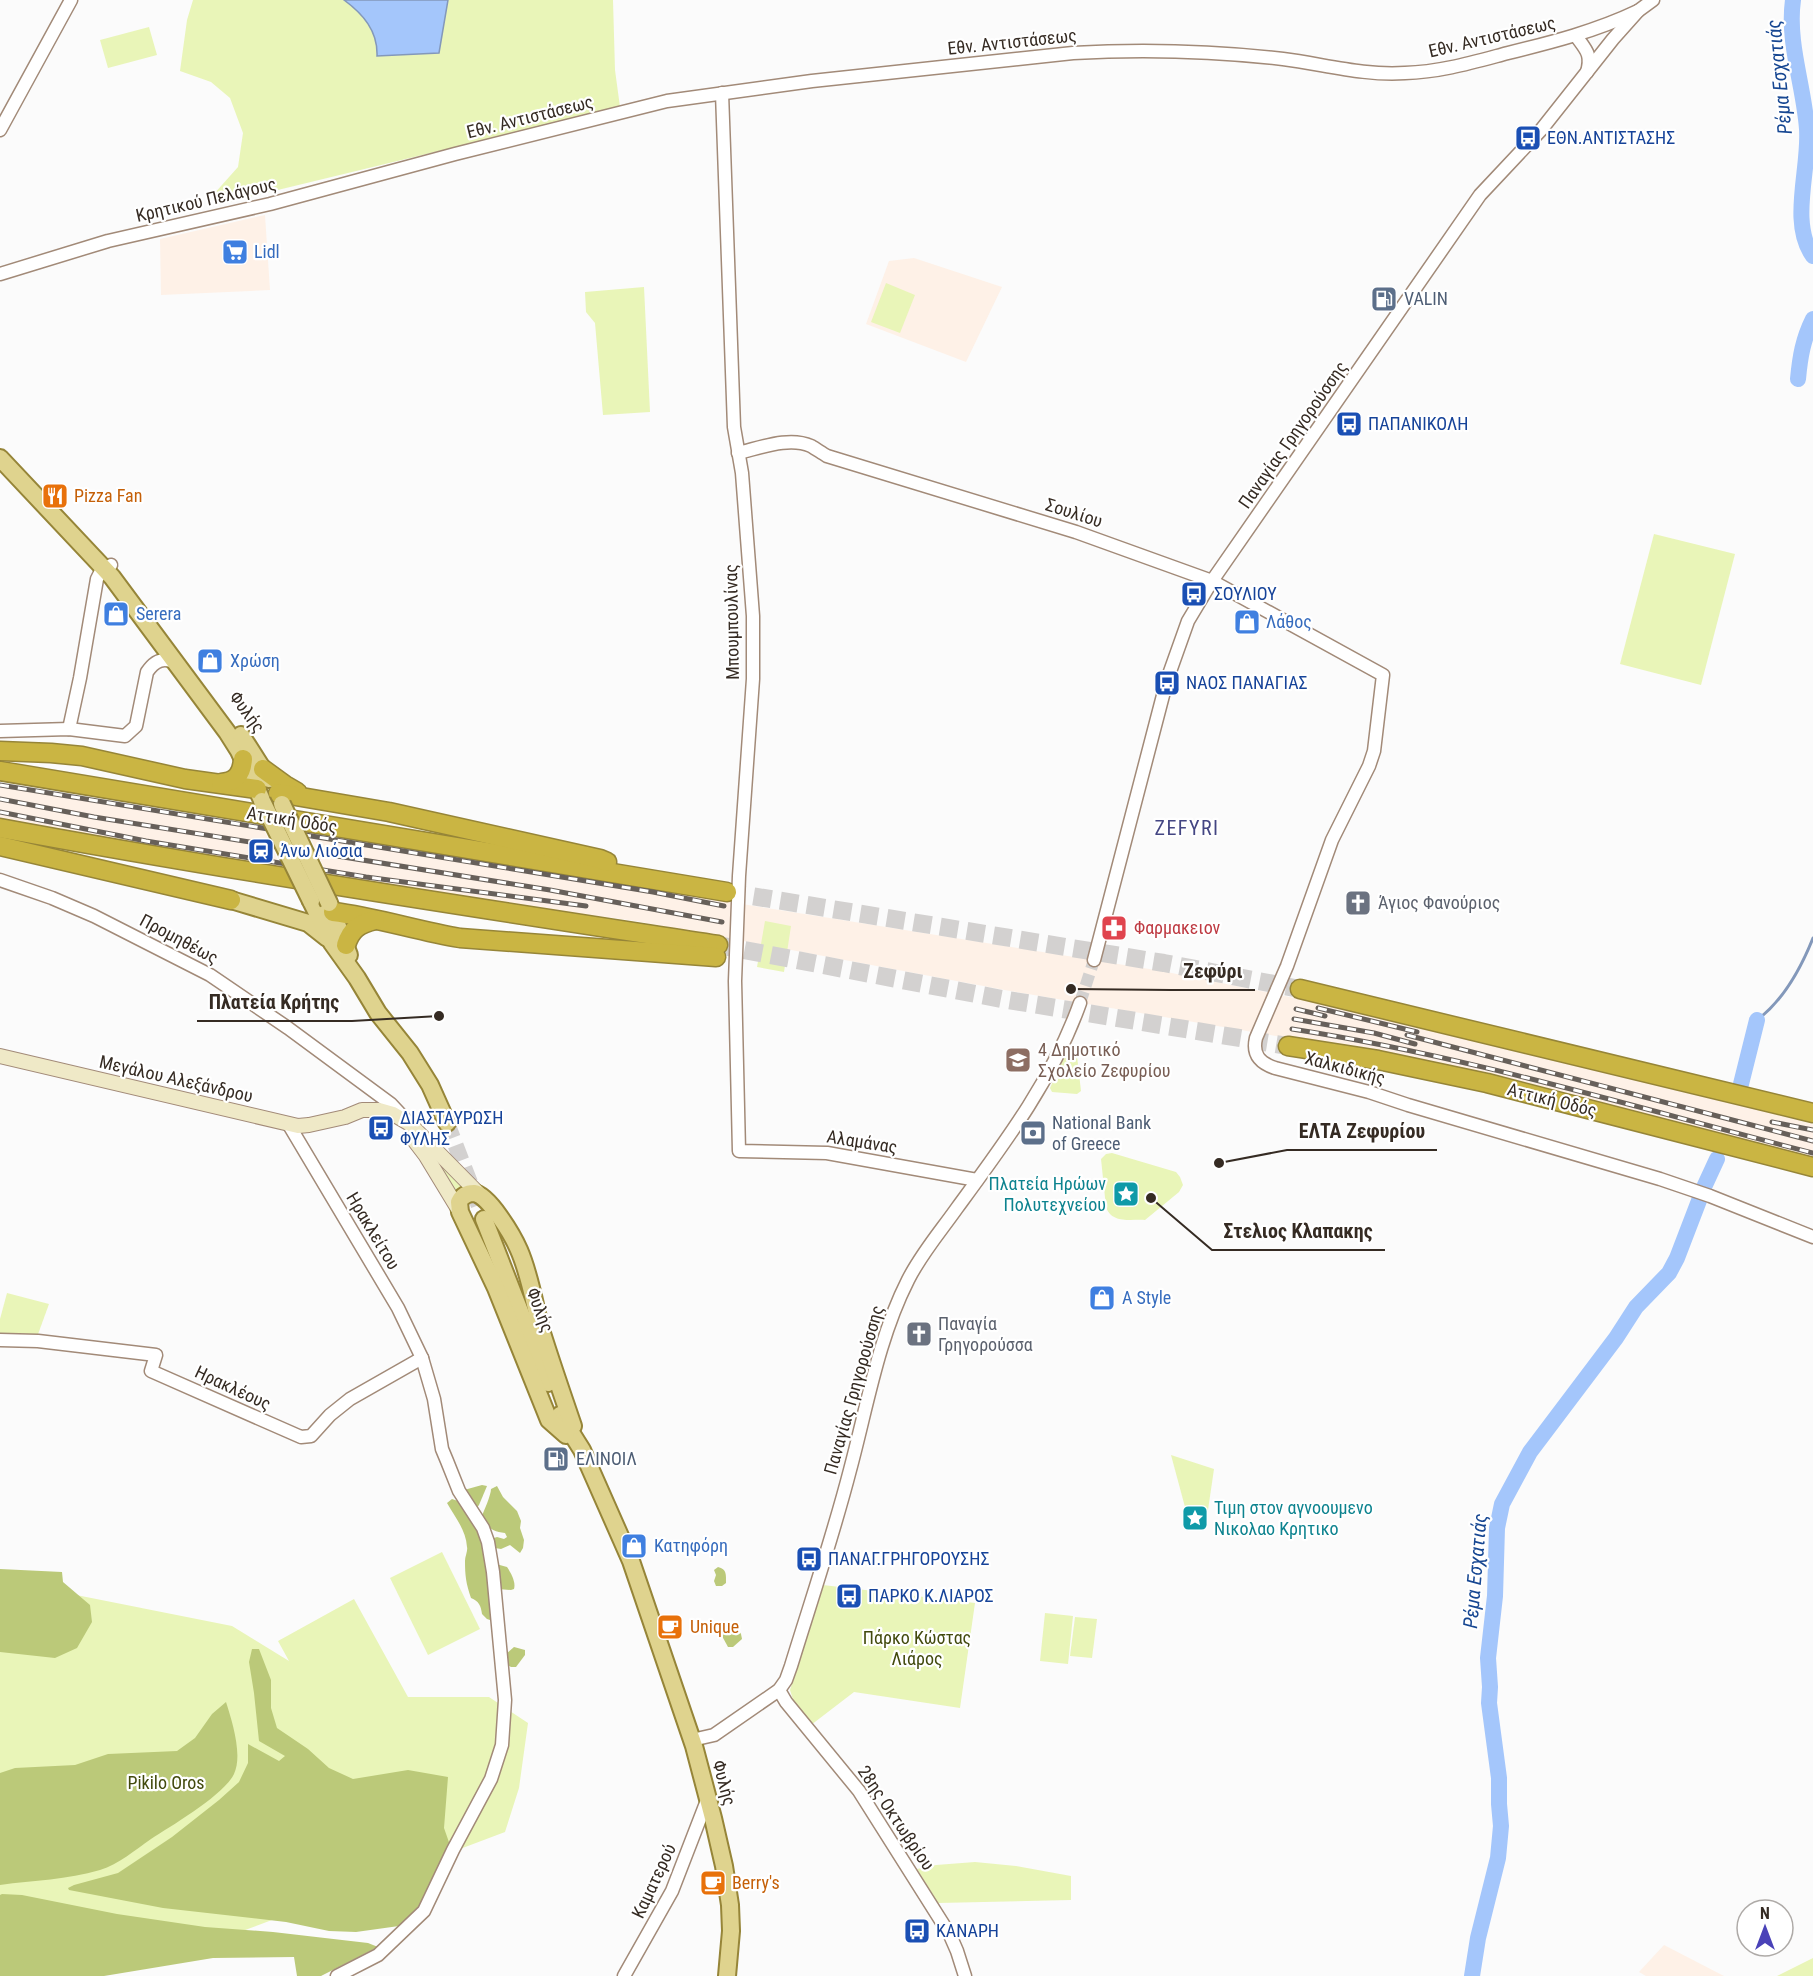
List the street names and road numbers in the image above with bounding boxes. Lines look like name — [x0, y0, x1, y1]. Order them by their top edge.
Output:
street label: Εθν. Αντιστάσεως — [1426, 12, 1557, 61]
street label: Εθν. Αντιστάσεως — [946, 24, 1078, 59]
street label: Εθν. Αντιστάσεως — [464, 91, 595, 142]
street label: Κρητικού Πελάγους — [134, 173, 278, 226]
street label: Παναγίας Γρηγορούσσης — [1234, 357, 1351, 512]
street label: Σουλίου — [1043, 493, 1105, 532]
street label: Μπουμπουλίνας — [720, 564, 743, 680]
street label: Φυλής — [225, 687, 269, 737]
street label: Αττική Οδός — [245, 802, 339, 837]
street label: Προμηθέως — [136, 909, 222, 968]
street label: Χαλκιδικής — [1303, 1047, 1388, 1088]
street label: Μεγάλου Αλεξάνδρου — [97, 1051, 255, 1106]
street label: Αττική Οδός — [1505, 1078, 1599, 1121]
street label: Αλαμάνας — [825, 1126, 899, 1157]
street label: Ηρακλείτου — [342, 1188, 405, 1273]
street label: Φυλής — [522, 1285, 559, 1335]
street label: Παναγίας Γρηγορούσσης — [819, 1303, 888, 1477]
street label: Ηρακλέους — [192, 1361, 275, 1414]
street label: Φυλής — [708, 1758, 741, 1808]
street label: 28ης Οκτωβρίου — [854, 1761, 939, 1874]
street label: Καματερού — [627, 1840, 680, 1921]

